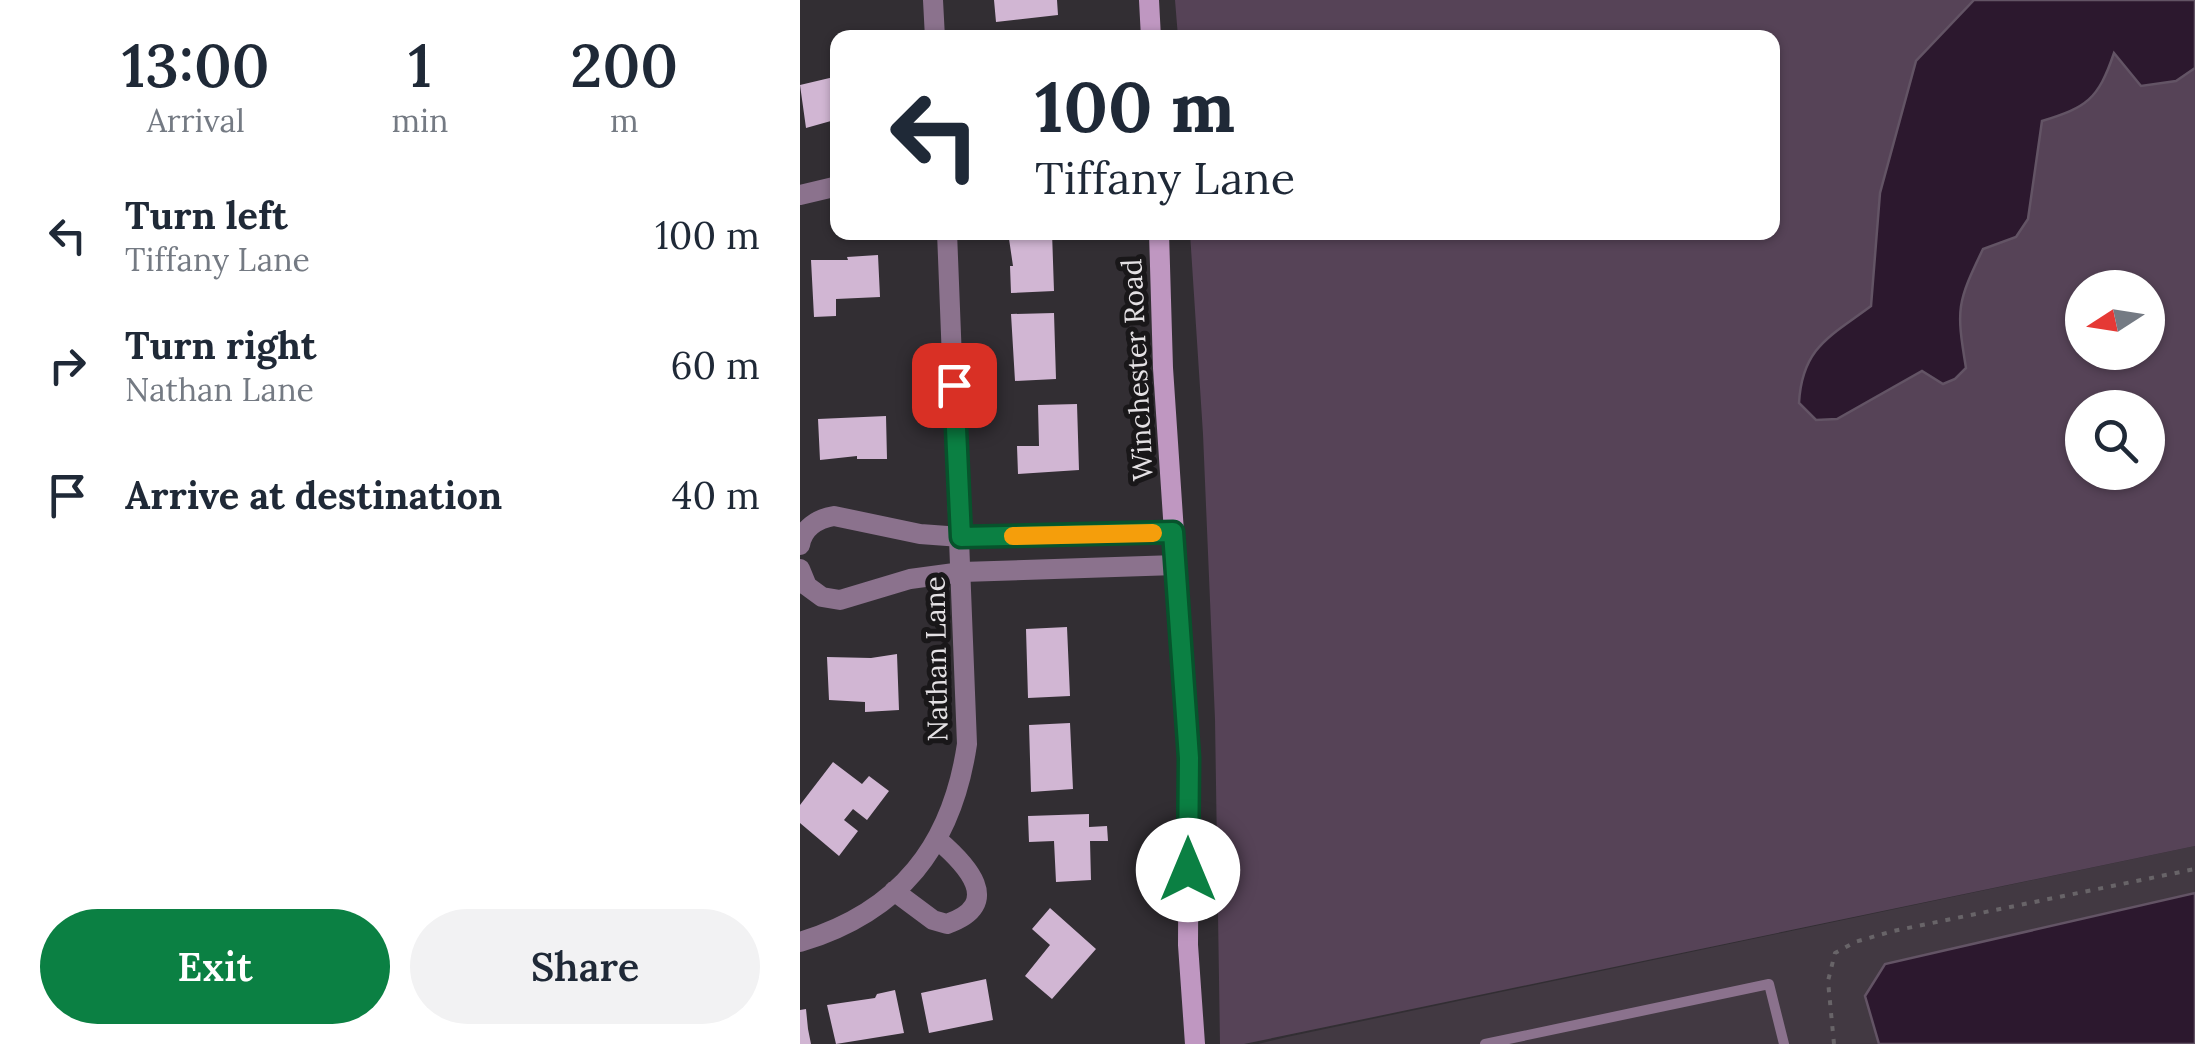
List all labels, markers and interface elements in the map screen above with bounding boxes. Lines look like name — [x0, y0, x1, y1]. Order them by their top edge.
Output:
text: 13:00 — [122, 27, 270, 103]
text: 1 — [408, 27, 432, 103]
text: 200 — [570, 27, 678, 103]
text: 100 m — [1035, 62, 1235, 151]
icon: left — [870, 70, 1000, 200]
text: Arrival — [147, 100, 245, 141]
text: min — [391, 100, 449, 141]
text: m — [610, 100, 639, 141]
text: Tiffany Lane — [1035, 149, 1295, 206]
text: Turn left — [125, 191, 288, 239]
icon: left — [40, 208, 95, 263]
text: 100 m — [655, 211, 760, 259]
text: Tiffany Lane — [125, 239, 310, 280]
street label: Winchester Road — [1113, 258, 1161, 482]
north arrow — [2065, 270, 2165, 370]
map controls — [2065, 270, 2165, 490]
text: Turn right — [125, 321, 316, 369]
icon: right — [40, 338, 95, 393]
text: 60 m — [670, 341, 760, 389]
pin — [912, 343, 997, 428]
icon: arrive — [927, 358, 982, 413]
text: Nathan Lane — [125, 369, 314, 410]
button: search — [2065, 390, 2165, 490]
icon: arrive — [40, 468, 95, 523]
text: Arrive at destination — [125, 471, 502, 519]
text: 40 m — [672, 471, 760, 519]
street label: Nathan Lane — [917, 576, 955, 742]
position arrow — [1136, 818, 1240, 922]
button: Exit — [40, 909, 390, 1024]
button: Share — [410, 909, 760, 1024]

